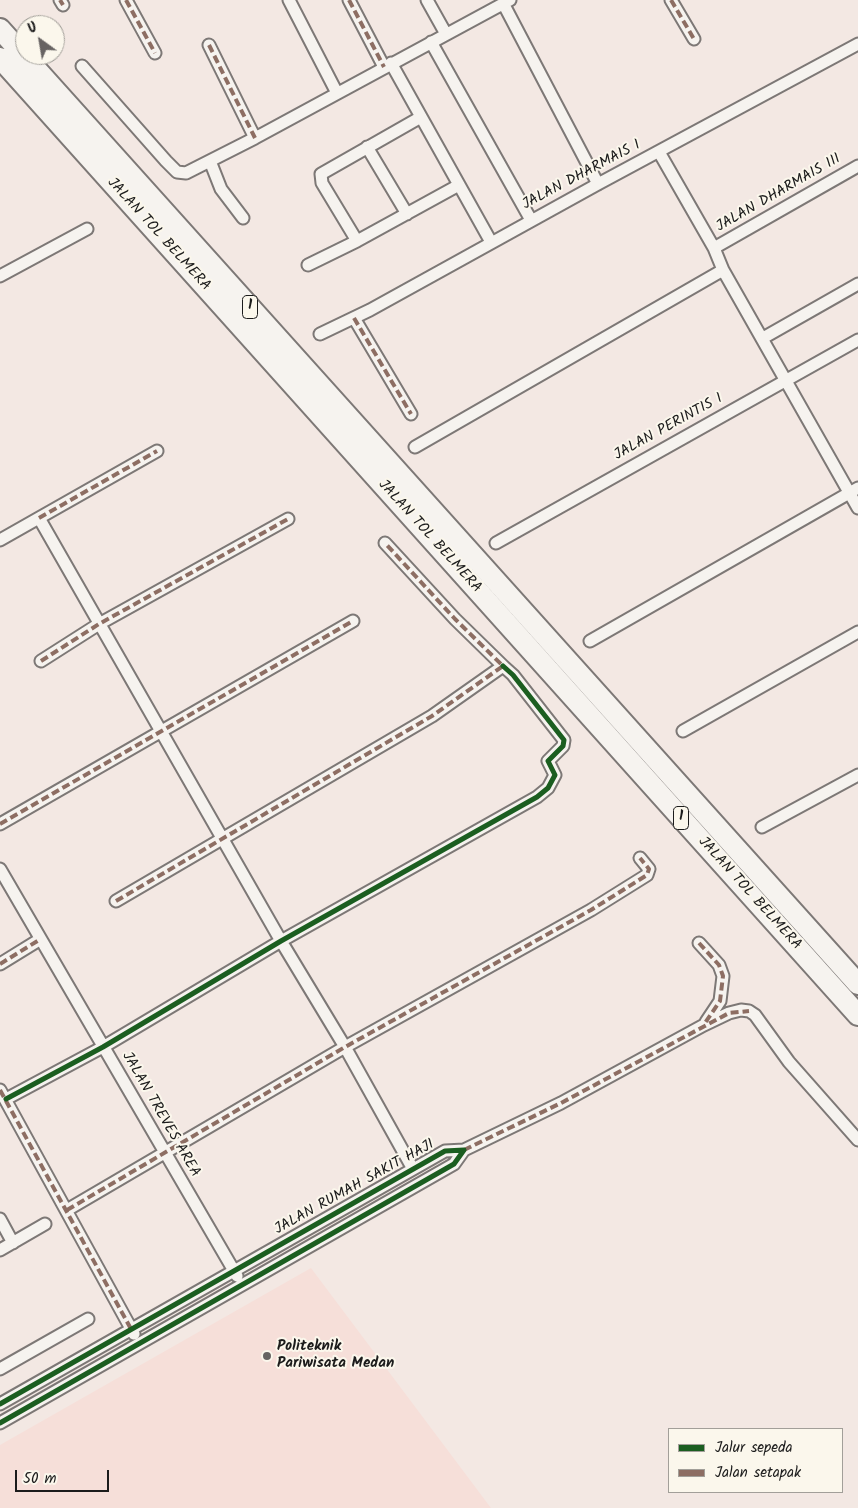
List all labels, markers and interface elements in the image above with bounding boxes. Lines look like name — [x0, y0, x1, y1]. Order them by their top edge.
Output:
north arrow — [15, 15, 65, 65]
text: U — [23, 17, 42, 40]
street label: JALAN DHARMAIS I — [520, 137, 644, 215]
street label: JALAN DHARMAIS III — [714, 151, 844, 237]
street label: JALAN TOL BELMERA — [102, 175, 214, 295]
road number: 1 — [242, 296, 258, 318]
street label: JALAN PERINTIS I — [612, 391, 726, 465]
street label: JALAN TOL BELMERA — [373, 477, 485, 597]
road number: 1 — [674, 806, 688, 830]
street label: JALAN TOL BELMERA — [693, 834, 805, 954]
street label: JALAN TREVES AREA — [117, 1049, 203, 1181]
street label: JALAN RUMAH SAKIT HAJI — [272, 1137, 438, 1239]
place label: Politeknik Pariwisata Medan — [277, 1338, 394, 1373]
marker: Politeknik Pariwisata Medan — [261, 1350, 273, 1362]
legend — [668, 1428, 843, 1493]
text: Jalur sepeda — [715, 1436, 793, 1460]
scale bar — [18, 1460, 111, 1492]
text: Jalan setapak — [715, 1461, 801, 1485]
text: 50 m — [23, 1467, 57, 1491]

